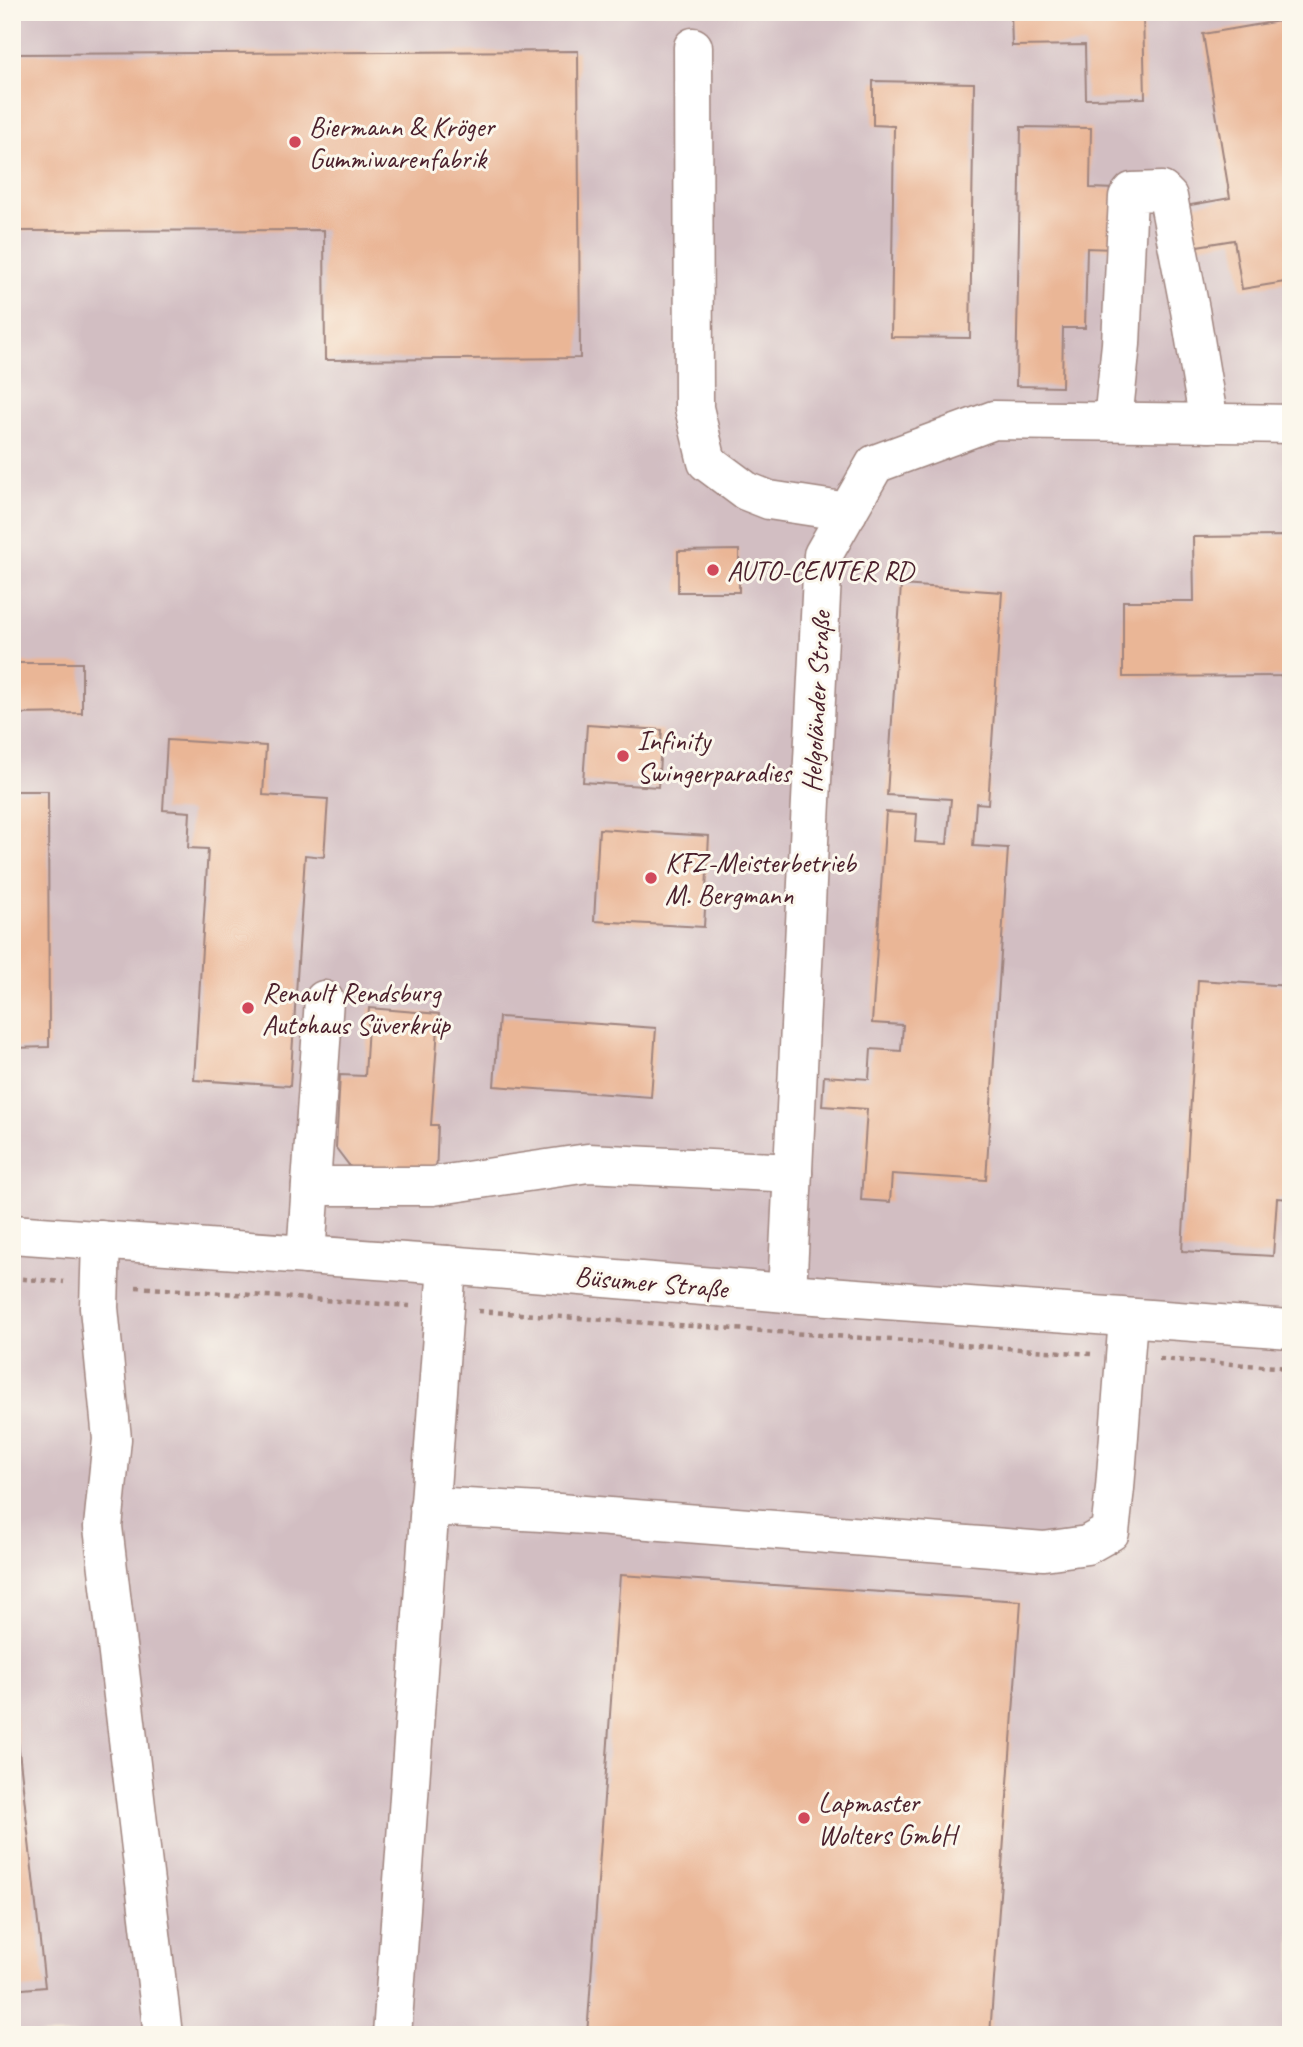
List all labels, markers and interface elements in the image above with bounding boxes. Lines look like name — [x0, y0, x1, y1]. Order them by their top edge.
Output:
place label: Biermann & Kröger Gummiwarenfabrik — [309, 109, 496, 176]
marker: Biermann & Kröger Gummiwarenfabrik — [287, 134, 303, 150]
place label: AUTO-CENTER RD — [727, 553, 916, 588]
marker: AUTO-CENTER RD — [705, 562, 721, 578]
street label: Helgoländer Straße — [794, 609, 838, 793]
place label: Infinity Swingerparadies — [637, 723, 793, 790]
marker: Infinity Swingerparadies — [615, 748, 631, 764]
place label: KFZ-Meisterbetrieb M. Bergmann — [665, 845, 857, 912]
marker: KFZ-Meisterbetrieb M. Bergmann — [643, 870, 659, 886]
place label: Renault Rendsburg Autohaus Süverkrüp — [262, 975, 451, 1042]
marker: Renault Rendsburg Autohaus Süverkrüp — [240, 1000, 256, 1016]
street label: Büsumer Straße — [573, 1258, 731, 1306]
place label: Lapmaster Wolters GmbH — [818, 1785, 961, 1852]
marker: Lapmaster Wolters GmbH — [796, 1810, 812, 1826]

